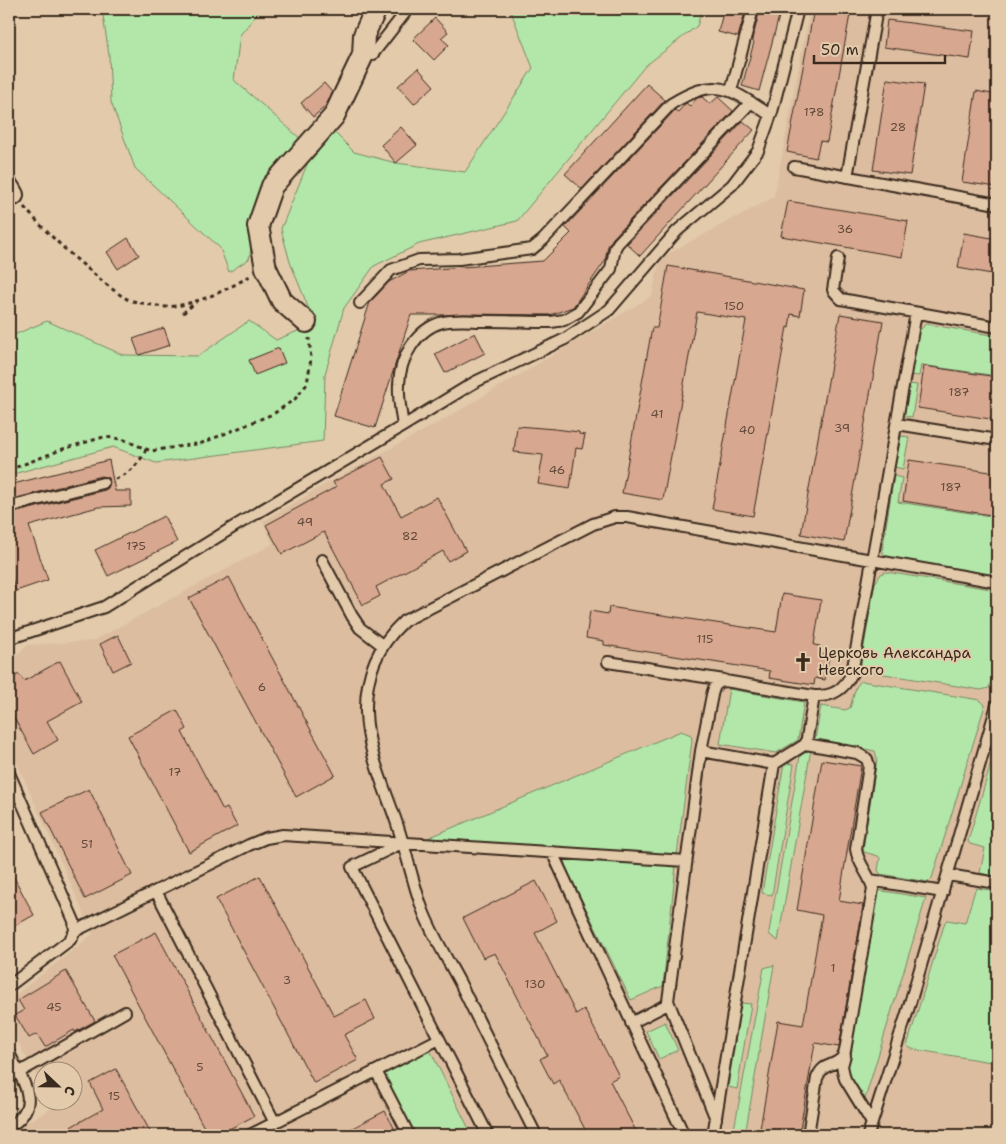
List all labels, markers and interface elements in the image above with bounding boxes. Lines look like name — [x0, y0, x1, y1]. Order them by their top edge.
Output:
scale bar — [814, 32, 945, 64]
text: 50 m — [821, 40, 859, 60]
house number: 178 — [804, 104, 824, 120]
house number: 28 — [890, 119, 906, 135]
house number: 36 — [837, 221, 853, 237]
house number: 150 — [724, 298, 744, 314]
house number: 187 — [949, 384, 969, 400]
house number: 41 — [651, 406, 663, 422]
house number: 39 — [834, 420, 850, 436]
house number: 40 — [739, 422, 755, 438]
house number: 46 — [549, 462, 565, 478]
house number: 187 — [941, 479, 961, 495]
house number: 49 — [297, 514, 313, 530]
house number: 82 — [402, 528, 418, 544]
house number: 175 — [126, 538, 146, 554]
house number: 115 — [697, 631, 713, 647]
place label: Церковь Александра Невского — [818, 643, 971, 680]
church icon: Церковь Александра Невского — [792, 651, 814, 673]
house number: 6 — [258, 679, 266, 695]
house number: 17 — [169, 764, 181, 780]
house number: 51 — [81, 836, 93, 852]
house number: 1 — [830, 960, 836, 976]
house number: 3 — [283, 972, 291, 988]
house number: 130 — [524, 976, 546, 992]
house number: 45 — [46, 999, 62, 1015]
house number: 5 — [196, 1059, 204, 1075]
north arrow — [32, 1062, 82, 1112]
text: С — [60, 1084, 80, 1098]
house number: 15 — [108, 1088, 120, 1104]

